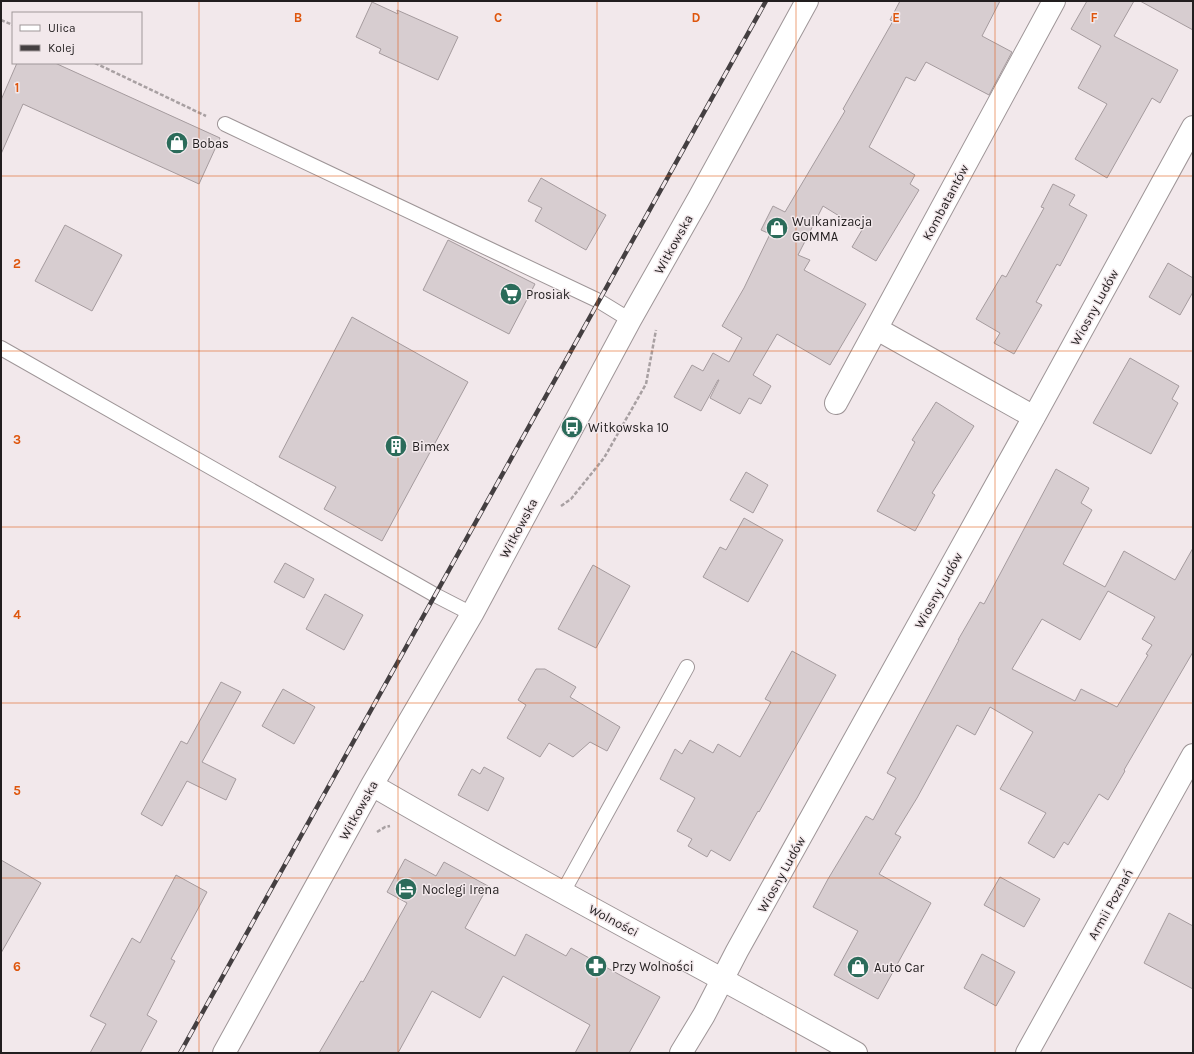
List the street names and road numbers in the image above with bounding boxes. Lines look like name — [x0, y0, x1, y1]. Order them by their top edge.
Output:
street label: Kombatantów — [919, 161, 972, 243]
street label: Witkowska — [651, 212, 696, 277]
street label: Wiosny Ludów — [1067, 266, 1122, 348]
street label: Witkowska — [496, 496, 540, 561]
street label: Wiosny Ludów — [911, 549, 966, 631]
street label: Witkowska — [336, 778, 381, 843]
street label: Wiosny Ludów — [754, 833, 809, 915]
street label: Armii Poznań — [1085, 866, 1136, 942]
street label: Wolności — [586, 901, 641, 940]

